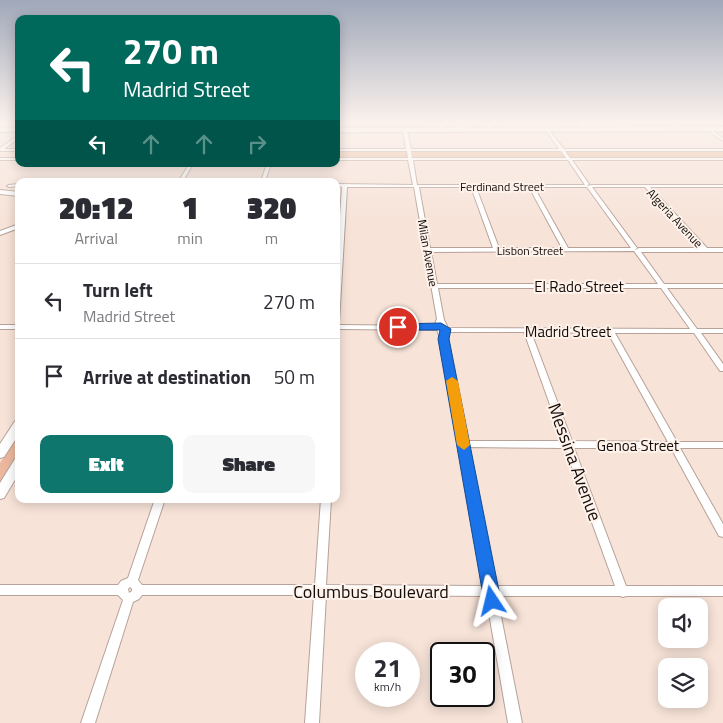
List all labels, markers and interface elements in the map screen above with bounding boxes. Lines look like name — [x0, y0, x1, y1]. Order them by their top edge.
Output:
text: 270 m — [123, 24, 219, 78]
icon: left — [40, 35, 105, 100]
text: Madrid Street — [123, 72, 250, 106]
icon: left — [84, 130, 112, 158]
icon: ahead — [137, 130, 165, 158]
icon: ahead — [190, 130, 218, 158]
icon: right — [243, 130, 271, 158]
street label: Ferdinand Street — [460, 177, 545, 196]
street label: Algeria Avenue — [642, 184, 708, 252]
text: 20:12 — [59, 185, 133, 231]
text: 1 — [182, 185, 198, 231]
text: 320 — [247, 185, 296, 231]
street label: Milan Avenue — [413, 218, 443, 288]
text: Arrival — [74, 226, 118, 250]
text: min — [177, 226, 203, 250]
text: m — [265, 226, 278, 250]
street label: Lisbon Street — [497, 241, 564, 260]
text: Turn left — [83, 275, 153, 304]
street label: El Rado Street — [534, 275, 625, 298]
icon: left — [40, 287, 68, 315]
text: 270 m — [263, 287, 315, 316]
text: Madrid Street — [83, 304, 175, 328]
pin — [377, 306, 419, 348]
icon: arrive — [384, 313, 412, 341]
street label: Madrid Street — [525, 320, 612, 343]
icon: arrive — [40, 362, 68, 390]
text: Arrive at destination — [83, 362, 251, 391]
text: 50 m — [274, 362, 315, 391]
street label: Messina Avenue — [541, 399, 609, 525]
street label: Genoa Street — [597, 434, 680, 457]
button: Exit — [40, 435, 173, 493]
button: Share — [183, 435, 315, 493]
position arrow — [465, 574, 517, 626]
street label: Columbus Boulevard — [293, 578, 449, 605]
map controls — [658, 598, 708, 708]
button: sound — [658, 598, 708, 648]
speed limit sign: 30 — [430, 642, 495, 707]
text: 21 — [373, 649, 402, 687]
button: layers — [658, 658, 708, 708]
text: km/h — [374, 677, 401, 696]

